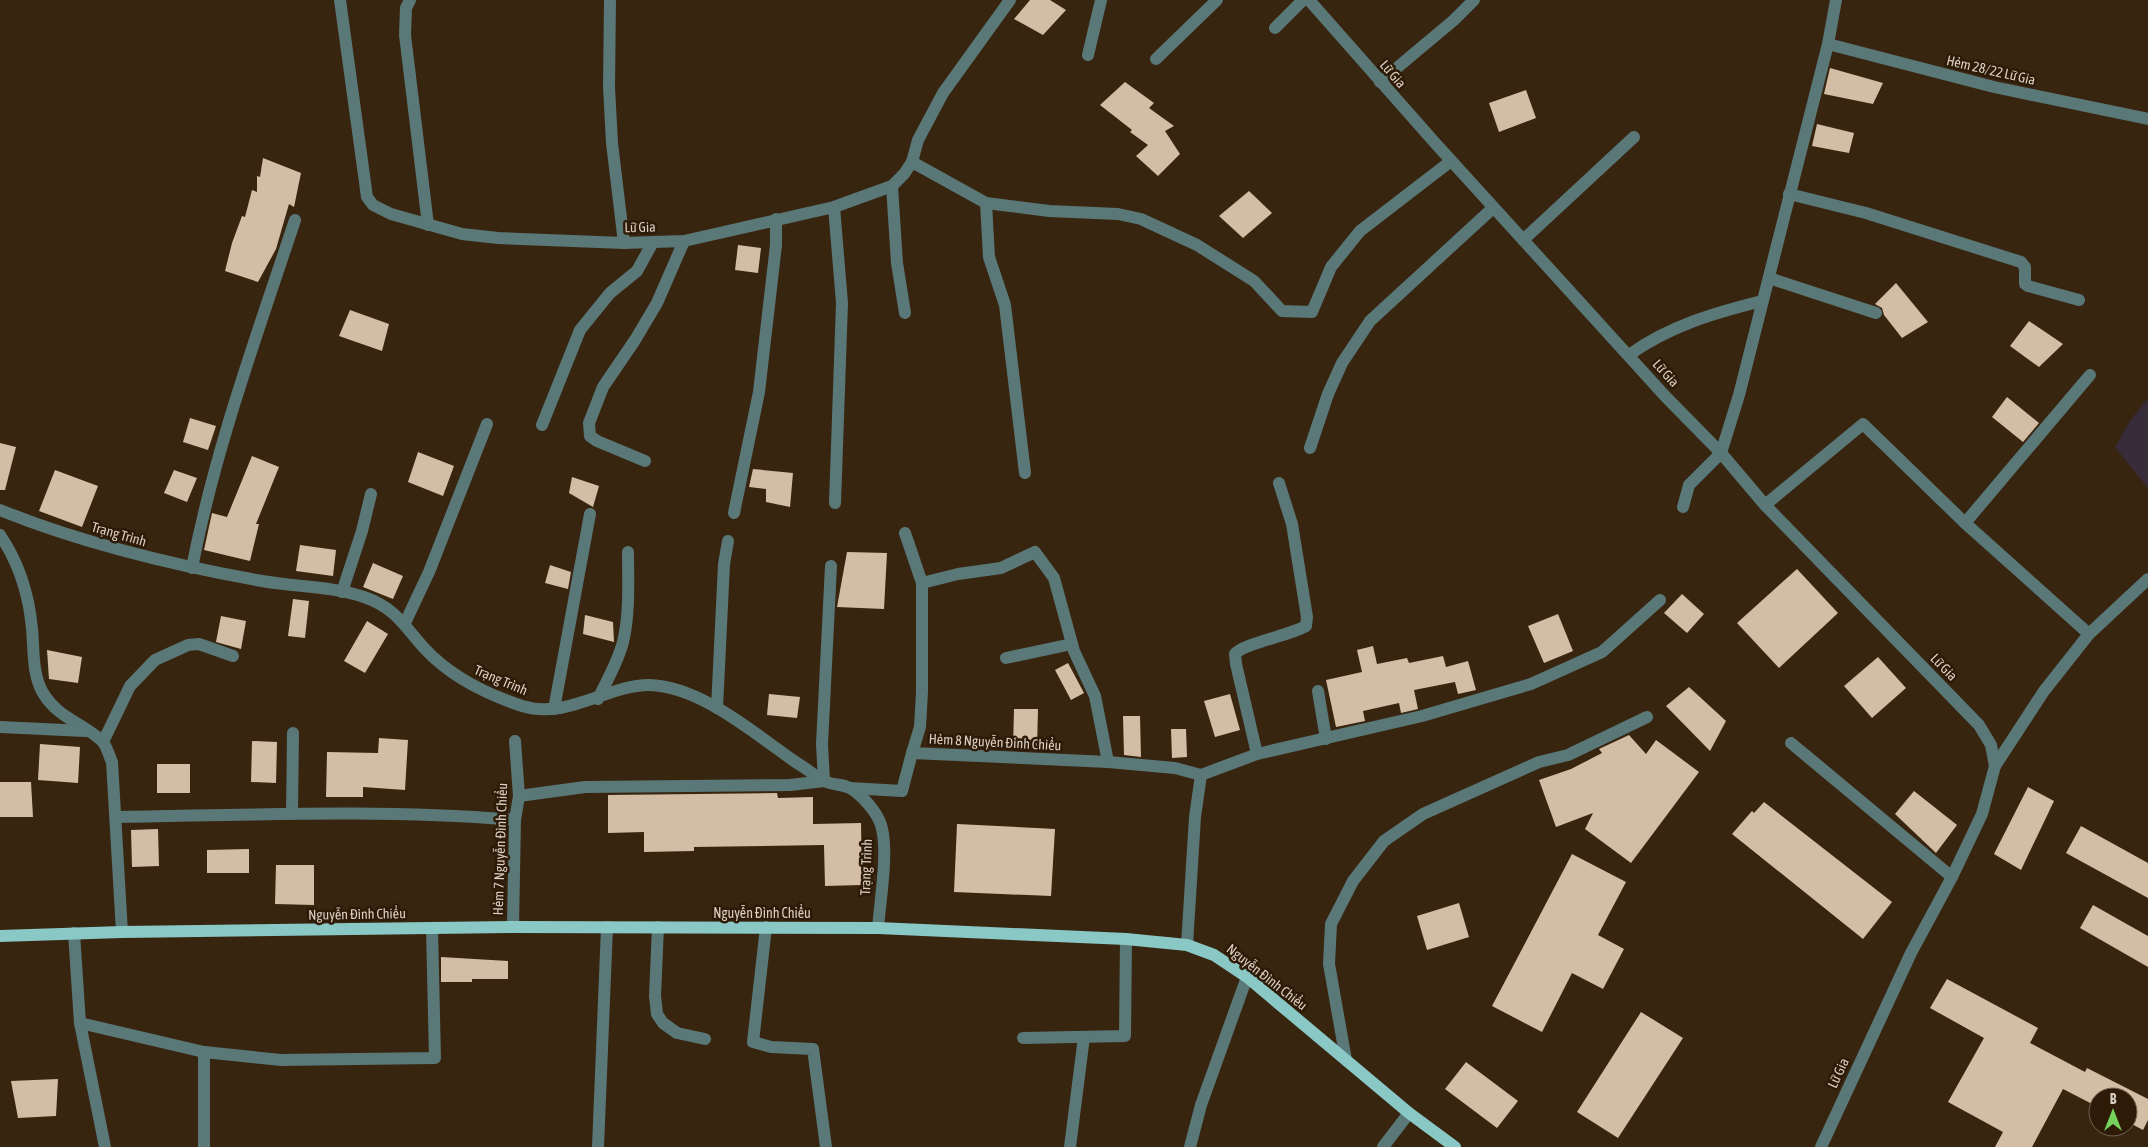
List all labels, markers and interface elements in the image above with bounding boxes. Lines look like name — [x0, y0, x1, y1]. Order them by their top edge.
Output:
street label: Hẻm 28/22 Lữ Gia — [1945, 52, 2037, 88]
street label: Lữ Gia — [1377, 57, 1409, 91]
street label: Lữ Gia — [624, 219, 656, 235]
street label: Lữ Gia — [1650, 356, 1682, 390]
street label: Trạng Trình — [90, 519, 148, 549]
street label: Lữ Gia — [1927, 650, 1961, 684]
street label: Trạng Trình — [472, 662, 530, 698]
street label: Hẻm 8 Nguyễn Đình Chiểu — [928, 730, 1062, 753]
street label: Hẻm 7 Nguyễn Đình Chiểu — [489, 782, 510, 916]
street label: Trạng Trình — [857, 838, 875, 896]
street label: Nguyễn Đình Chiểu — [308, 904, 406, 923]
street label: Nguyễn Đình Chiểu — [713, 904, 811, 921]
street label: Nguyễn Đình Chiểu — [1224, 940, 1311, 1013]
street label: Lữ Gia — [1824, 1055, 1852, 1091]
north arrow — [2088, 1087, 2138, 1137]
text: B — [2110, 1091, 2117, 1107]

